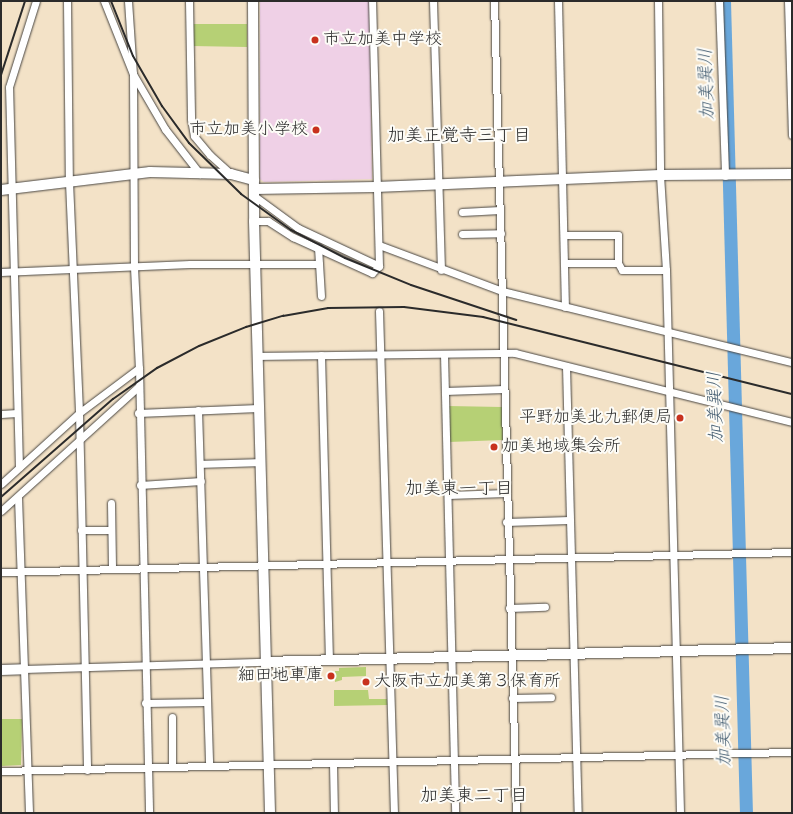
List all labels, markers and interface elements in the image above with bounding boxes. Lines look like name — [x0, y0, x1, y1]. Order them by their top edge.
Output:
place label: 市立加美中学校 — [323, 30, 442, 50]
marker: 市立加美中学校 — [310, 35, 320, 45]
water label: 加美巽川 — [696, 48, 720, 120]
place label: 市立加美小学校 — [189, 120, 308, 140]
marker: 市立加美小学校 — [311, 125, 321, 135]
district label: 加美正覚寺三丁目 — [387, 126, 531, 148]
water label: 加美巽川 — [705, 371, 729, 443]
place label: 平野加美北九郵便局 — [519, 408, 672, 428]
marker: 平野加美北九郵便局 — [675, 413, 685, 423]
place label: 加美地域集会所 — [502, 437, 621, 457]
marker: 加美地域集会所 — [489, 442, 499, 452]
district label: 加美東一丁目 — [405, 479, 513, 501]
place label: 細田地車庫 — [238, 666, 323, 686]
marker: 細田地車庫 — [326, 671, 336, 681]
place label: 大阪市立加美第３保育所 — [374, 672, 561, 692]
marker: 大阪市立加美第３保育所 — [361, 677, 371, 687]
water label: 加美巽川 — [713, 695, 737, 767]
district label: 加美東二丁目 — [420, 786, 528, 808]

